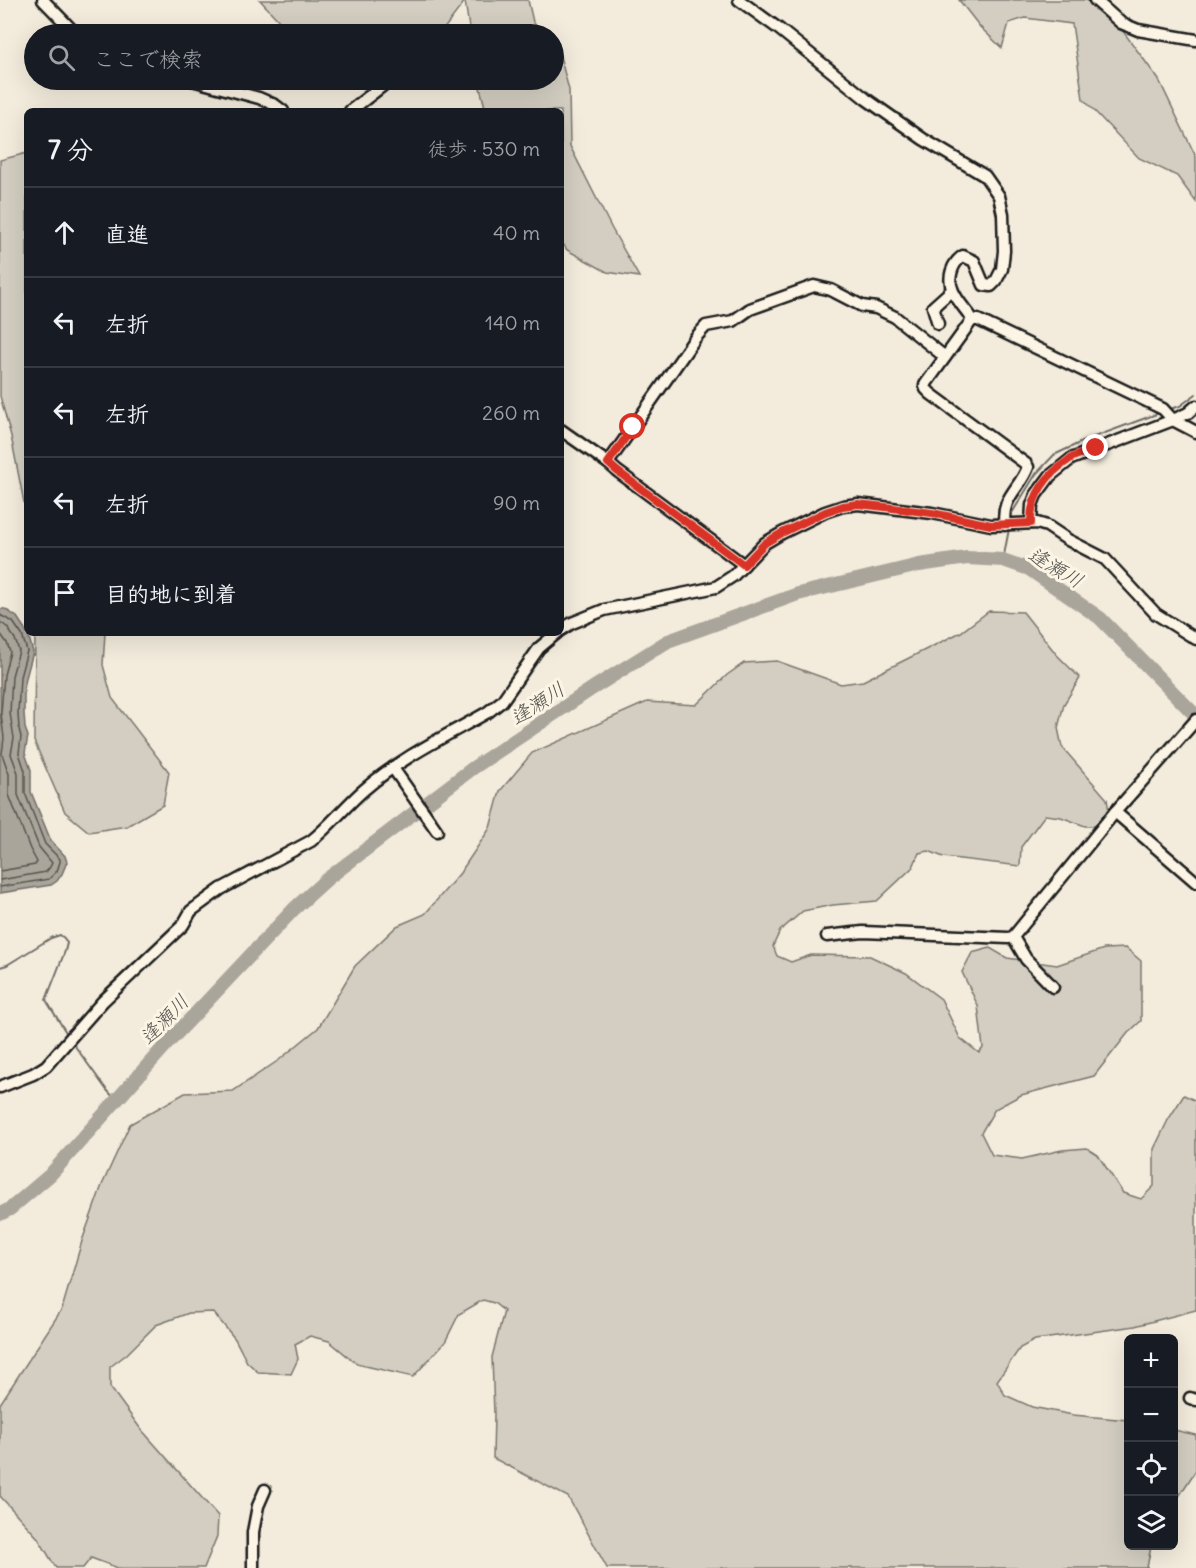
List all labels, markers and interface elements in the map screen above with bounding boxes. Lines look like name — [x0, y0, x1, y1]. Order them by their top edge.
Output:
search box — [24, 24, 564, 90]
icon: search — [45, 41, 78, 74]
text: ここで検索 — [93, 45, 203, 73]
text: 7 分 — [48, 133, 93, 166]
text: 徒歩 · 530 m — [428, 136, 540, 161]
icon: ahead — [48, 216, 81, 249]
text: 直進 — [105, 220, 149, 248]
text: 40 m — [493, 220, 540, 245]
icon: left — [48, 306, 81, 339]
text: 左折 — [105, 310, 149, 338]
text: 140 m — [485, 310, 540, 335]
icon: left — [48, 396, 81, 429]
text: 左折 — [105, 400, 149, 428]
text: 260 m — [482, 400, 540, 425]
route start — [619, 413, 645, 439]
route end — [1082, 434, 1108, 460]
icon: left — [48, 486, 81, 519]
text: 左折 — [105, 490, 149, 518]
text: 90 m — [493, 490, 540, 515]
water label: 逢瀬川 — [1024, 541, 1088, 593]
icon: arrive — [48, 576, 81, 609]
text: 目的地に到着 — [105, 580, 237, 608]
water label: 逢瀬川 — [505, 676, 569, 730]
water label: 逢瀬川 — [134, 989, 194, 1049]
map controls — [1124, 1334, 1178, 1550]
button: + — [1124, 1334, 1178, 1388]
button: − — [1124, 1388, 1178, 1442]
button: locate — [1124, 1442, 1178, 1496]
button: layers — [1124, 1496, 1178, 1550]

